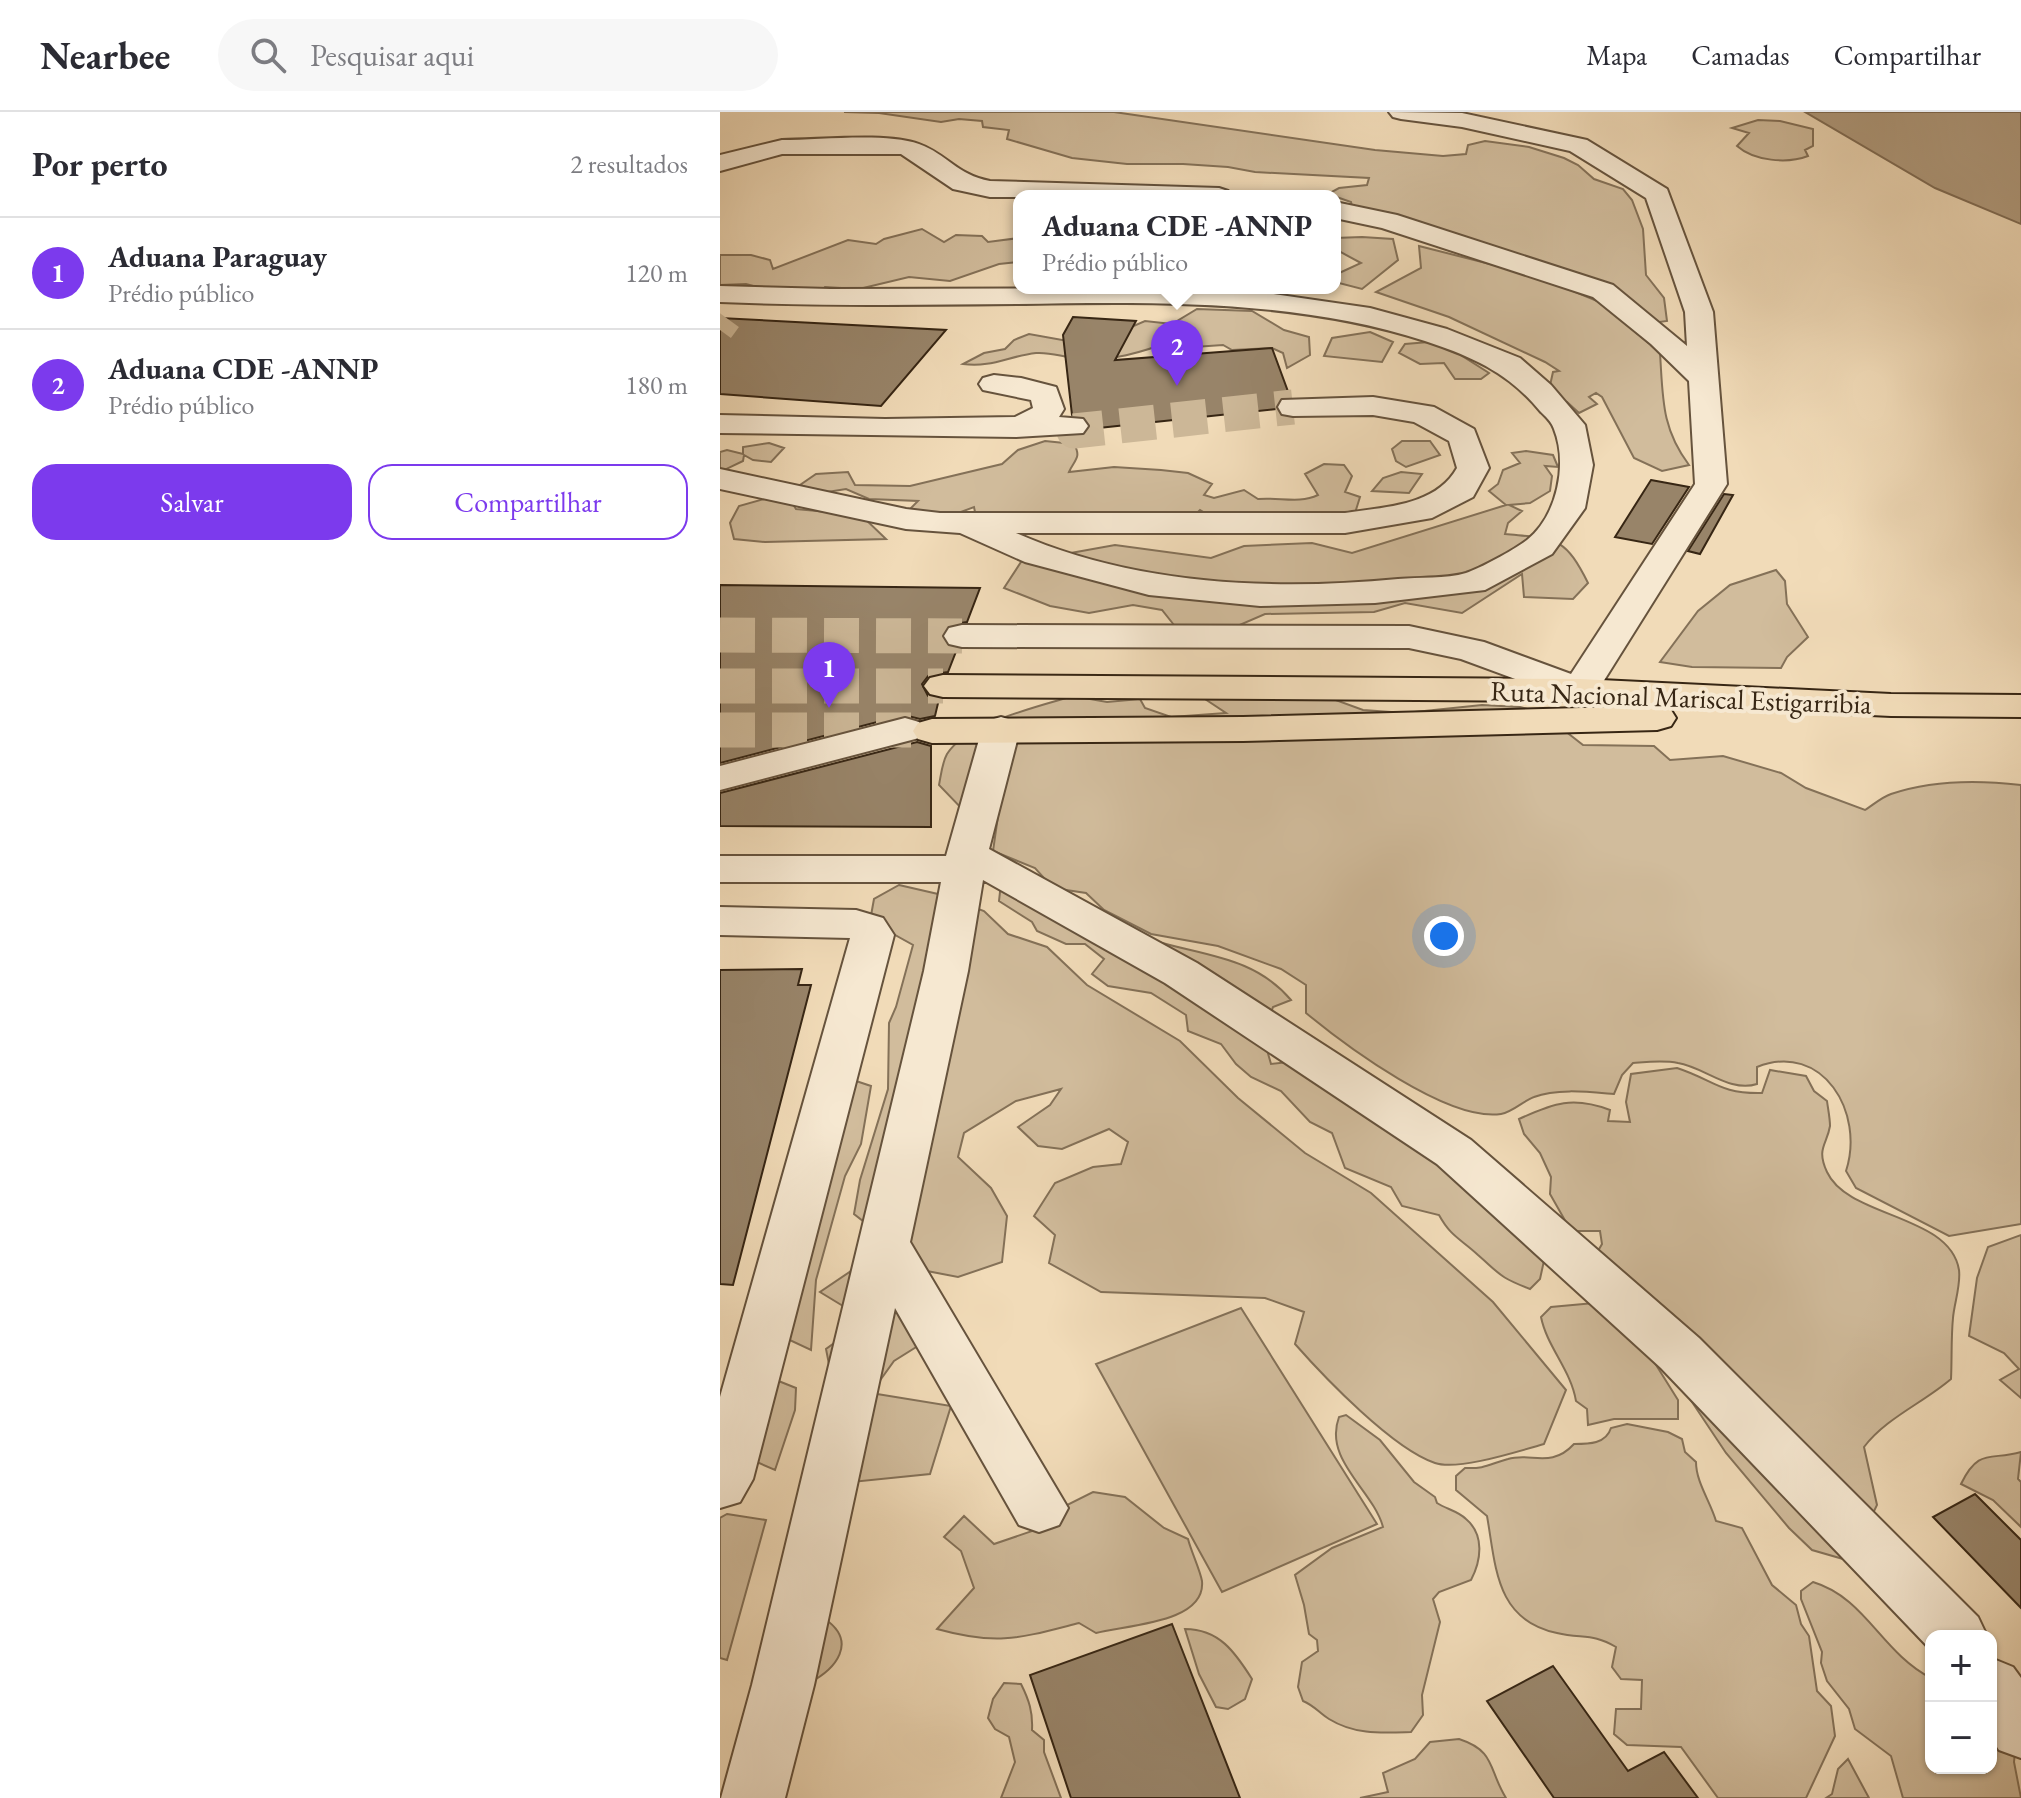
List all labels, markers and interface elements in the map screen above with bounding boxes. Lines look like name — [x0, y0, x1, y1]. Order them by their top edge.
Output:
search box — [218, 19, 778, 91]
text: Nearbee — [40, 31, 170, 80]
icon: search — [246, 33, 290, 77]
text: Pesquisar aqui — [310, 36, 474, 75]
text: Mapa — [1586, 37, 1647, 73]
text: Camadas — [1691, 37, 1790, 73]
text: Compartilhar — [1834, 37, 1981, 73]
text: Por perto — [32, 142, 168, 186]
text: 2 resultados — [570, 147, 688, 181]
popup — [1013, 190, 1341, 294]
text: Aduana CDE -ANNP — [1042, 206, 1312, 245]
text: Aduana Paraguay — [108, 237, 327, 276]
text: Prédio público — [1042, 245, 1188, 279]
text: 1 — [51, 256, 65, 290]
text: 120 m — [625, 256, 688, 290]
text: Prédio público — [108, 276, 254, 310]
pin: 2 — [1151, 320, 1203, 386]
text: Aduana CDE -ANNP — [108, 349, 378, 388]
text: 2 — [51, 368, 65, 402]
text: 180 m — [625, 368, 688, 402]
text: Prédio público — [108, 388, 254, 422]
button: Salvar — [32, 464, 352, 540]
button: Compartilhar — [368, 464, 688, 540]
pin: 1 — [803, 642, 855, 708]
street label: Ruta Nacional Mariscal Estigarribia — [1490, 672, 1873, 722]
your location — [1424, 916, 1464, 956]
map controls — [1925, 1630, 1997, 1774]
button: + — [1925, 1630, 1997, 1702]
button: − — [1925, 1702, 1997, 1774]

